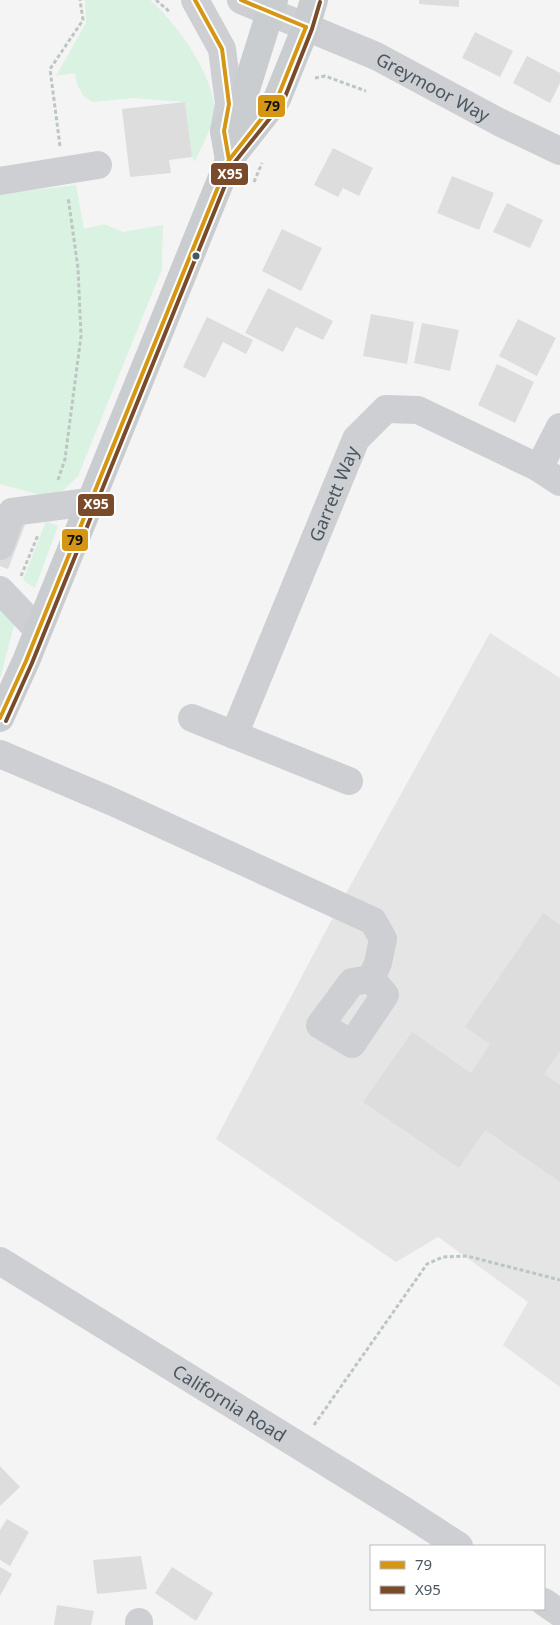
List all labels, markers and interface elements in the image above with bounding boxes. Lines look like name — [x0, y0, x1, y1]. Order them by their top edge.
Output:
street label: Greymoor Way — [372, 46, 495, 127]
line badge: 79 — [257, 94, 286, 118]
text: 79 — [264, 96, 280, 115]
line badge: X95 — [210, 162, 249, 186]
text: X95 — [217, 164, 243, 183]
unlabelled marker — [191, 251, 201, 261]
street label: Garrett Way — [303, 442, 364, 545]
line badge: X95 — [77, 493, 115, 517]
text: X95 — [83, 494, 109, 513]
line badge: 79 — [61, 528, 89, 552]
text: 79 — [67, 530, 83, 549]
street label: California Road — [168, 1359, 291, 1447]
legend — [370, 1545, 545, 1610]
text: 79 — [415, 1554, 432, 1574]
text: X95 — [415, 1579, 441, 1599]

